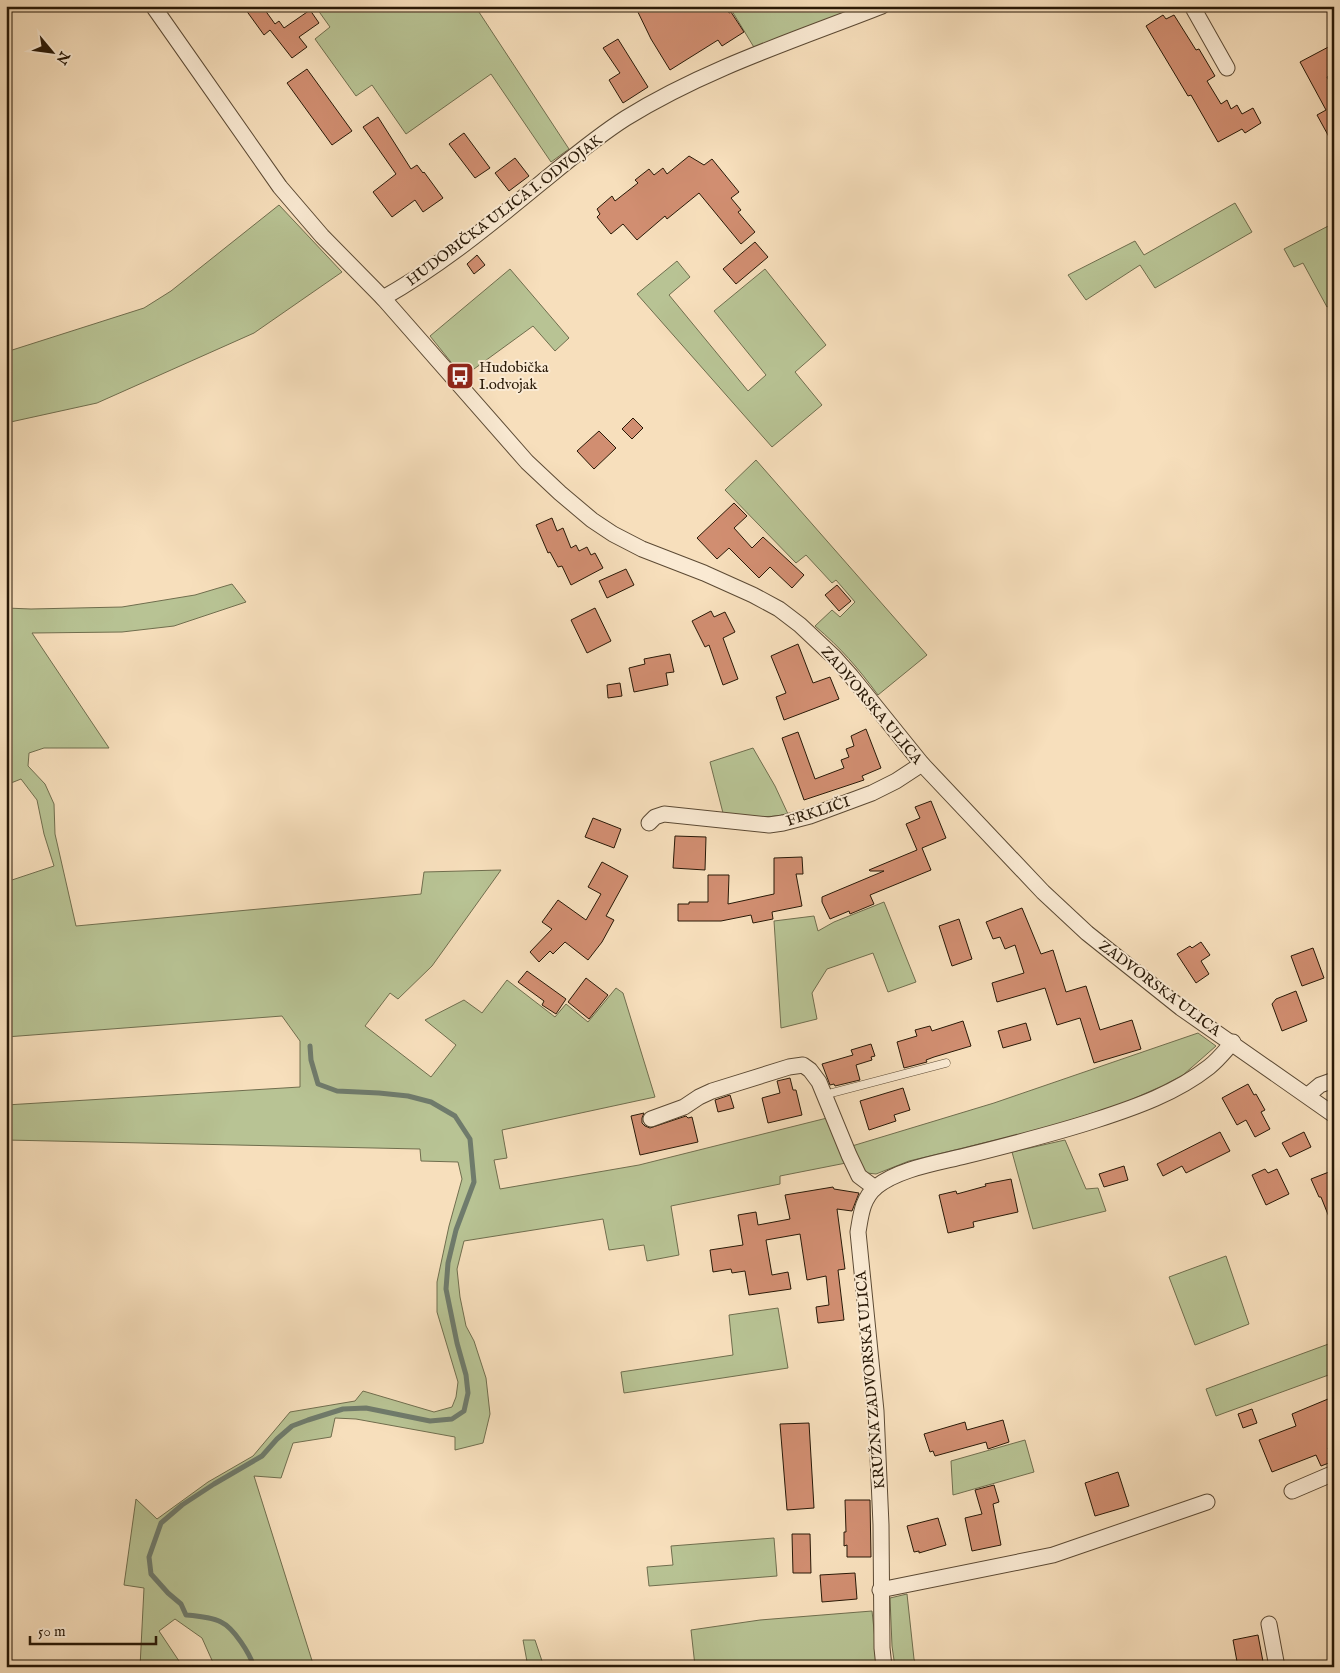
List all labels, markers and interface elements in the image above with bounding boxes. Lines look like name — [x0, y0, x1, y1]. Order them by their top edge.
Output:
north arrow — [28, 28, 78, 78]
text: N — [52, 47, 74, 67]
street label: HUDOBIČKA ULICA I. ODVOJAK — [403, 130, 606, 290]
place label: Hudobička I.odvojak — [479, 358, 549, 394]
bus stop icon: Hudobička I.odvojak — [445, 361, 475, 391]
street label: ZADVORSKA ULICA — [817, 642, 927, 769]
street label: FRKLIČI — [784, 792, 853, 831]
street label: ZADVORSKA ULICA — [1095, 936, 1225, 1041]
street label: KRUŽNA ZADVORSKA ULICA — [851, 1269, 890, 1490]
scale bar — [30, 1613, 156, 1645]
text: 50 m — [38, 1622, 66, 1641]

